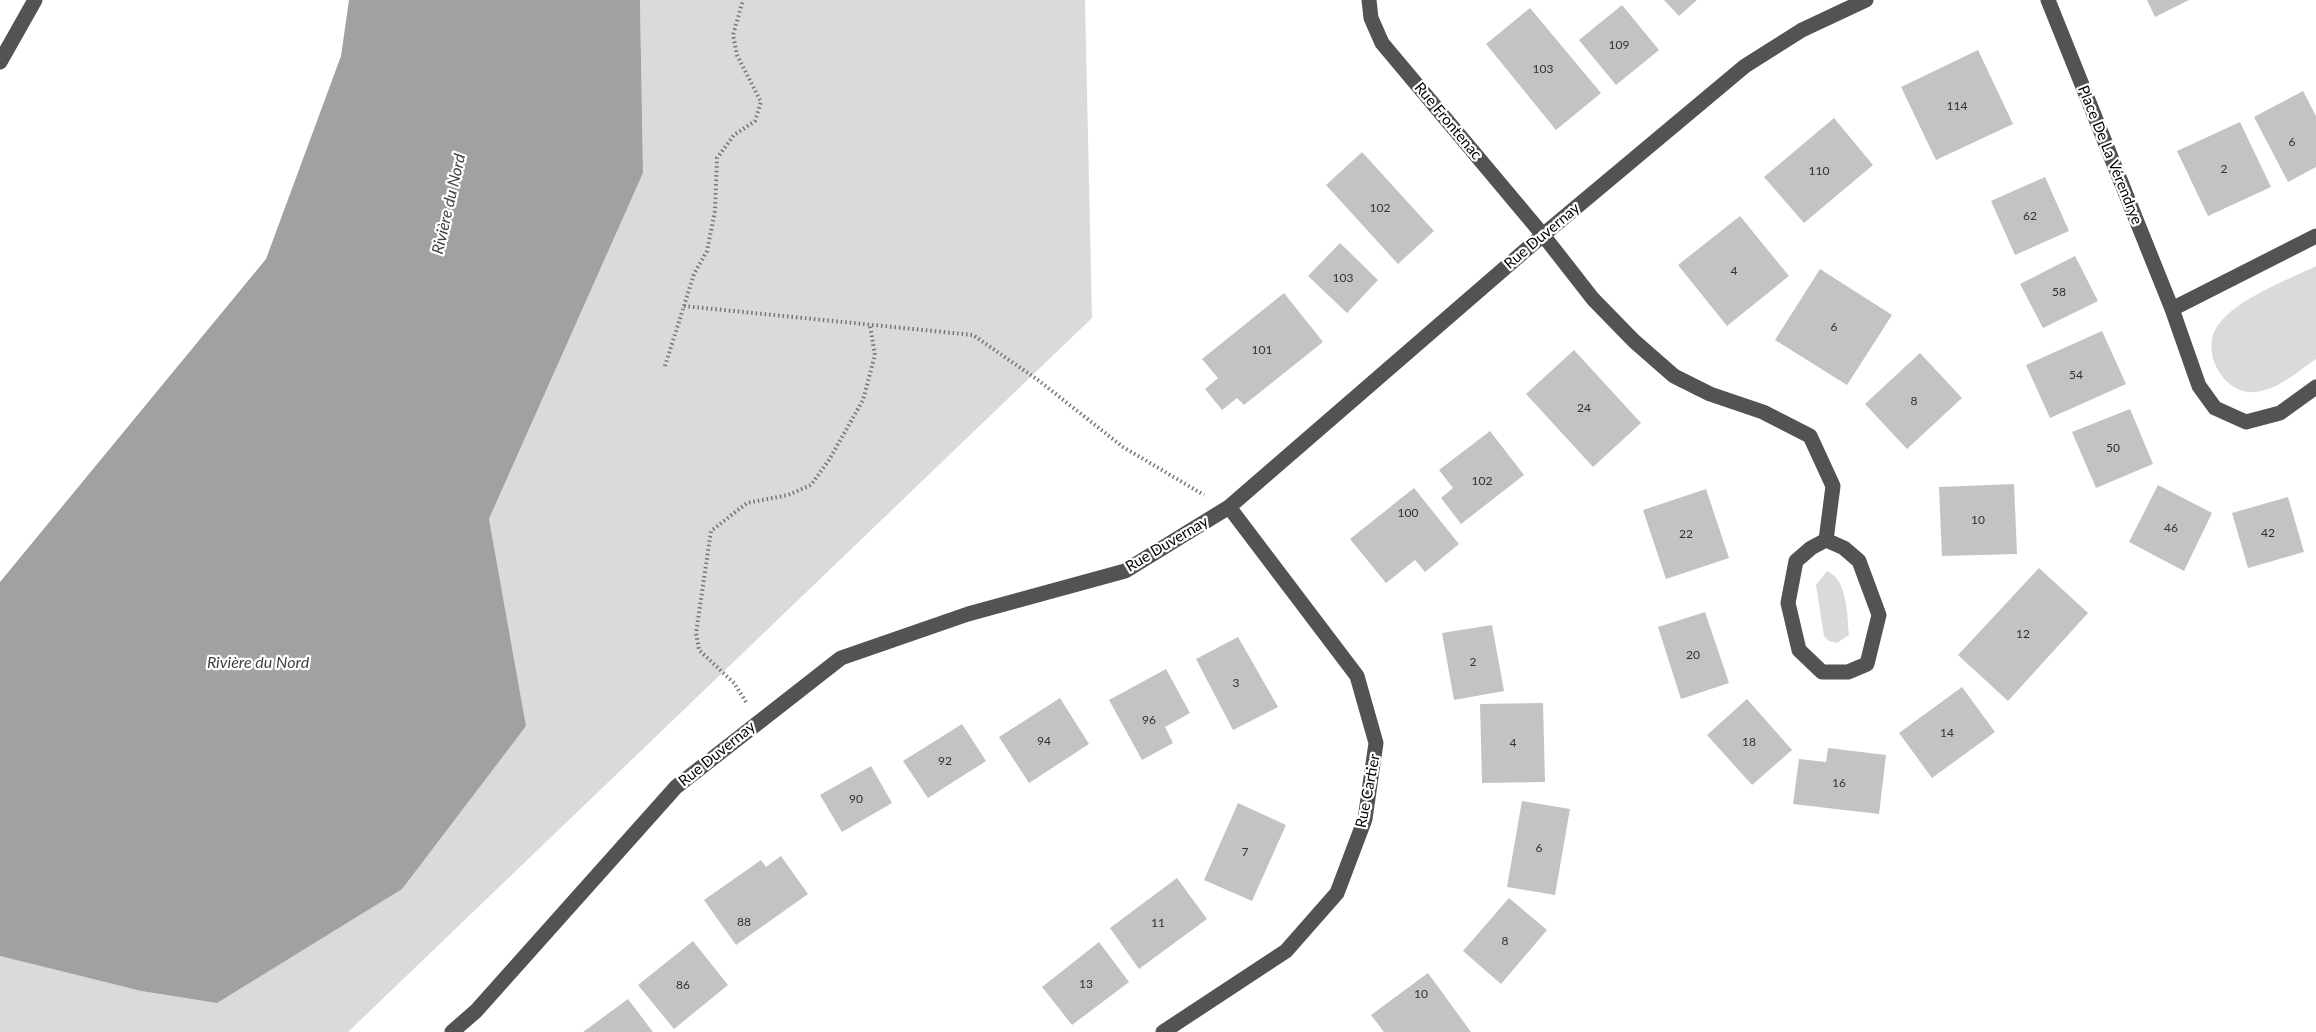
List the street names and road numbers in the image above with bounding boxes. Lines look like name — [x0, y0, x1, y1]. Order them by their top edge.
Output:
street label: Rue Frontenac — [1411, 79, 1485, 163]
street label: Place De La Vérendrye — [2074, 83, 2146, 227]
street label: Rue Duvernay — [1501, 199, 1583, 273]
street label: Rue Duvernay — [1122, 512, 1212, 576]
street label: Rue Duvernay — [675, 718, 759, 790]
street label: Rue Cartier — [1352, 753, 1384, 829]

